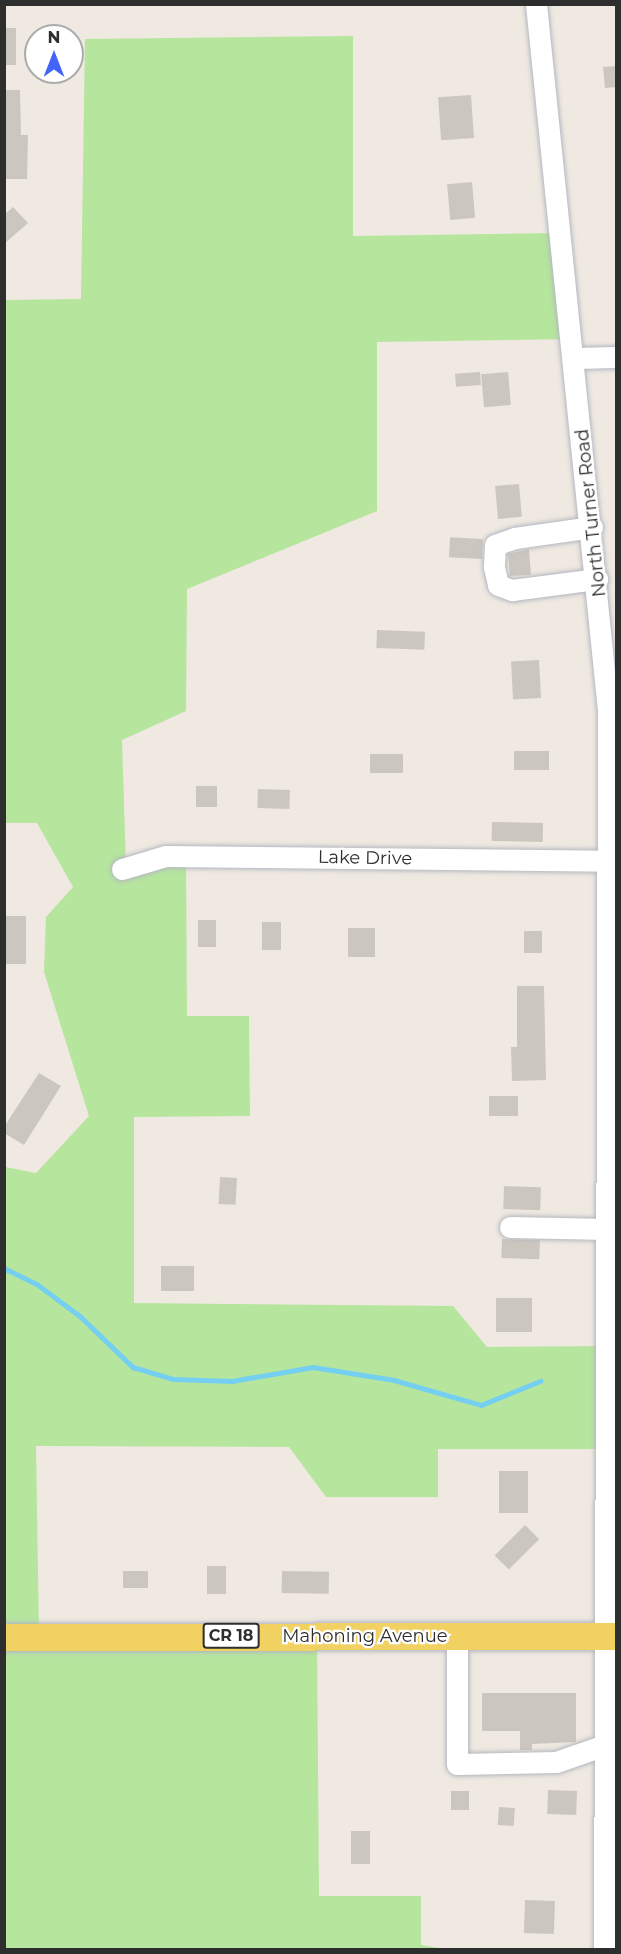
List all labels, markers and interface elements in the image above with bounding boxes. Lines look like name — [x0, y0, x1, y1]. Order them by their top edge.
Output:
north arrow — [24, 24, 84, 84]
text: N — [48, 28, 60, 47]
street label: North Turner Road — [571, 428, 611, 598]
street label: Lake Drive — [318, 846, 412, 870]
road number: CR 18 — [202, 1623, 260, 1649]
street label: Mahoning Avenue — [282, 1625, 448, 1647]

